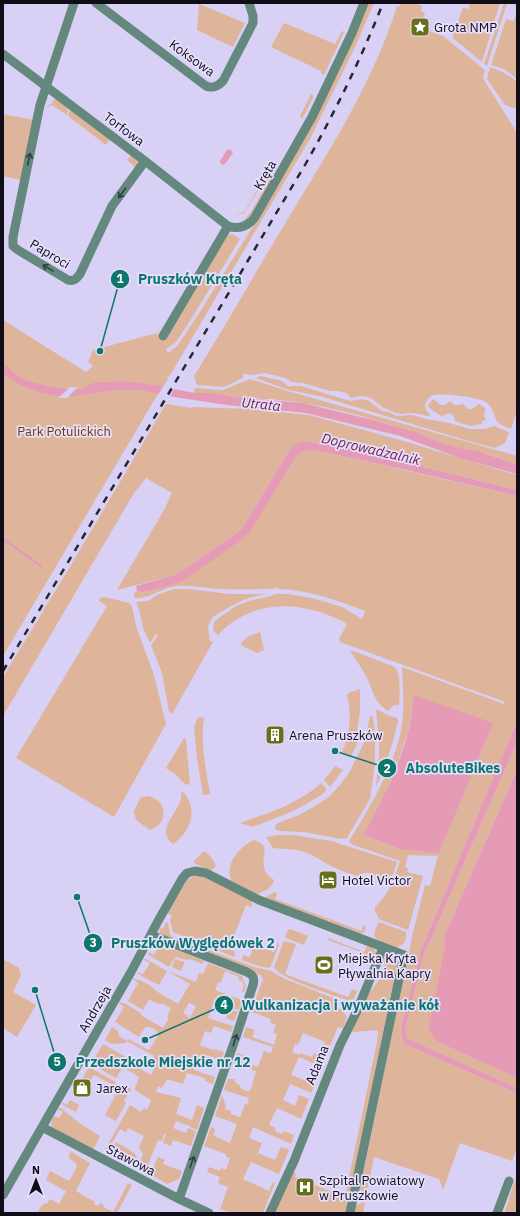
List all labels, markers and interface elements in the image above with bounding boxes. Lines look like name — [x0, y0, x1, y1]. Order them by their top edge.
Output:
place icon: Grota NMP — [409, 16, 431, 38]
place label: Grota NMP — [434, 19, 497, 36]
street label: Koksowa — [166, 36, 218, 80]
street label: Torfowa — [100, 108, 148, 150]
one-way arrow — [25, 153, 33, 166]
street label: Kręta — [250, 157, 280, 193]
one-way arrow — [118, 187, 126, 198]
street label: Paproci — [27, 235, 73, 273]
one-way arrow — [42, 264, 54, 272]
callout: Pruszków Kręta — [110, 266, 251, 292]
text: Pruszków Kręta — [138, 270, 242, 288]
text: 1 — [116, 271, 124, 286]
water label: Utrata — [240, 393, 282, 415]
park label: Park Potulickich — [17, 423, 111, 440]
water label: Doprowadzalnik — [320, 429, 423, 469]
building icon: Arena Pruszków — [264, 724, 286, 746]
place label: Arena Pruszków — [289, 727, 383, 744]
callout: AbsoluteBikes — [377, 755, 508, 781]
text: AbsoluteBikes — [406, 759, 500, 777]
text: 2 — [383, 761, 391, 776]
hotel icon: Hotel Victor — [317, 869, 339, 891]
place label: Hotel Victor — [342, 872, 411, 889]
callout: Pruszków Wyględówek 2 — [83, 930, 283, 956]
text: Pruszków Wyględówek 2 — [111, 934, 275, 952]
text: 3 — [89, 935, 97, 950]
place label: Miejska Kryta Pływalnia Kapry — [338, 950, 431, 982]
sports icon: Miejska Kryta Pływalnia Kapry — [313, 954, 335, 976]
street label: Andrzeja — [75, 983, 115, 1035]
callout: Wulkanizacja i wyważanie kół — [214, 992, 447, 1018]
text: Wulkanizacja i wyważanie kół — [241, 996, 439, 1014]
text: 4 — [220, 997, 228, 1012]
one-way arrow — [232, 1033, 239, 1046]
street label: Adama — [301, 1043, 333, 1087]
callout: Przedszkole Miejskie nr 12 — [47, 1049, 258, 1075]
text: Przedszkole Miejskie nr 12 — [75, 1053, 251, 1071]
text: 5 — [53, 1054, 61, 1069]
shop icon: Jarex — [71, 1077, 93, 1099]
place label: Jarex — [96, 1080, 128, 1097]
street label: Stawowa — [104, 1140, 159, 1180]
one-way arrow — [188, 1157, 196, 1169]
north arrow — [16, 1160, 56, 1200]
text: N — [32, 1163, 40, 1177]
place label: Szpital Powiatowy w Pruszkowie — [319, 1172, 425, 1204]
hospital icon: Szpital Powiatowy w Pruszkowie — [294, 1176, 316, 1198]

